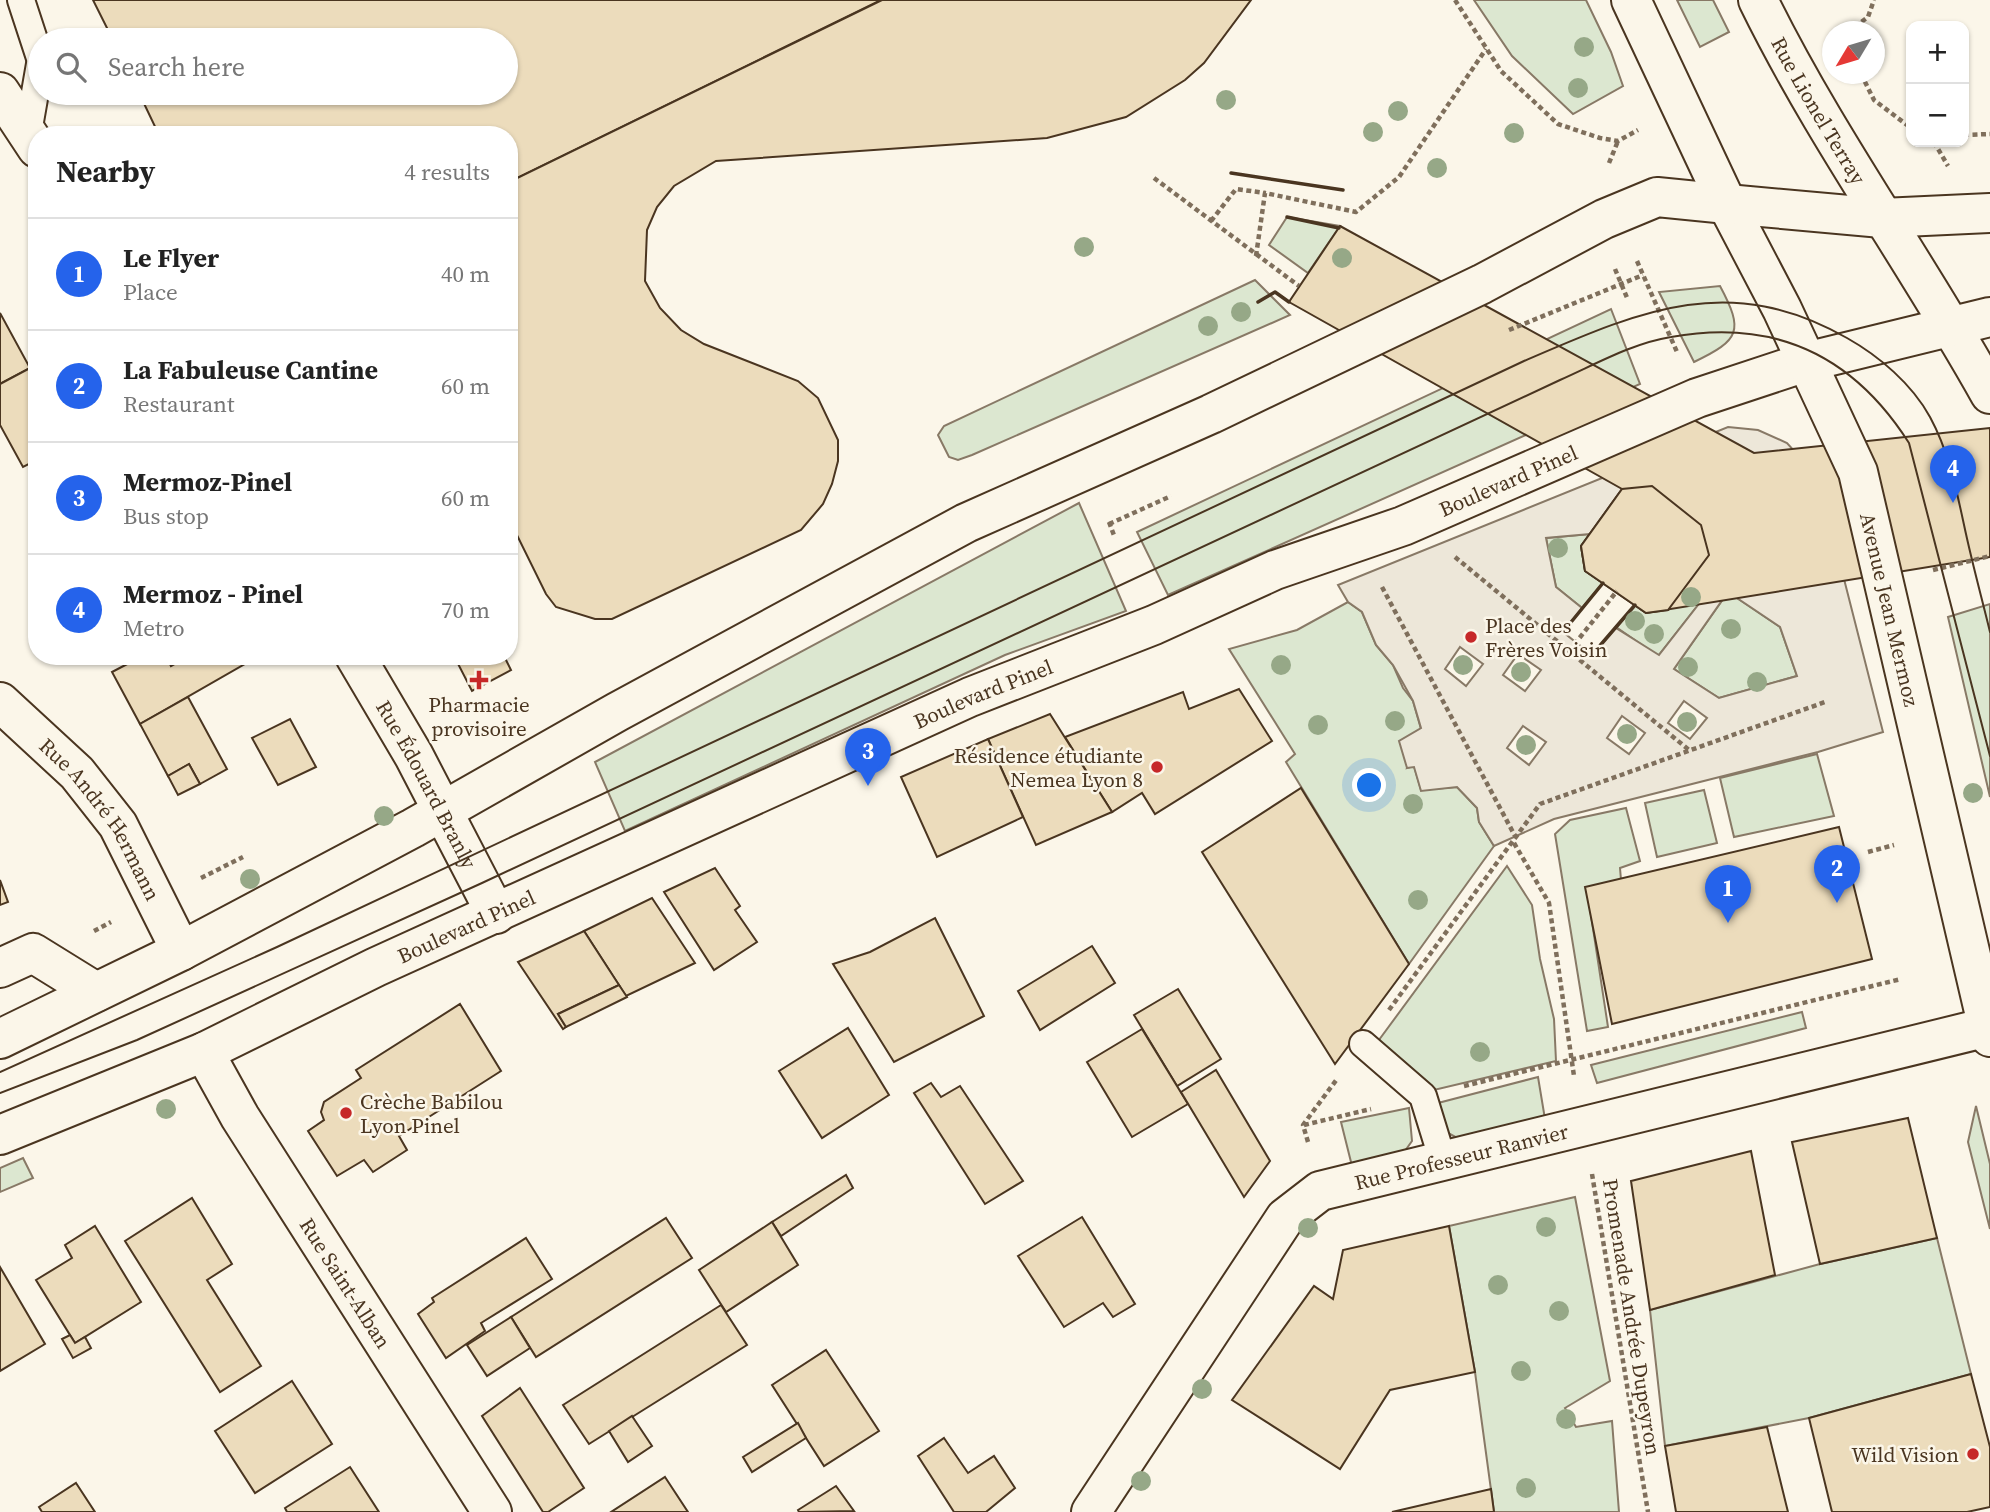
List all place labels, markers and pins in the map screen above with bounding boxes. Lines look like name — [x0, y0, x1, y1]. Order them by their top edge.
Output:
pin: 4 — [1930, 445, 1976, 503]
place label: Place des Frères Voisin — [1485, 611, 1608, 664]
marker: Place des Frères Voisin — [1463, 629, 1479, 645]
marker: Pharmacie provisoire — [471, 672, 487, 688]
place label: Pharmacie provisoire — [428, 690, 530, 743]
pin: 3 — [845, 728, 891, 786]
place label: Résidence étudiante Nemea Lyon 8 — [954, 741, 1143, 794]
marker: Résidence étudiante Nemea Lyon 8 — [1149, 759, 1165, 775]
pin: 2 — [1814, 845, 1860, 903]
pin: 1 — [1705, 865, 1751, 923]
place label: Crèche Babilou Lyon Pinel — [360, 1087, 503, 1140]
marker: Crèche Babilou Lyon Pinel — [338, 1105, 354, 1121]
place label: Wild Vision — [1851, 1440, 1959, 1469]
marker: Wild Vision — [1965, 1446, 1981, 1462]

